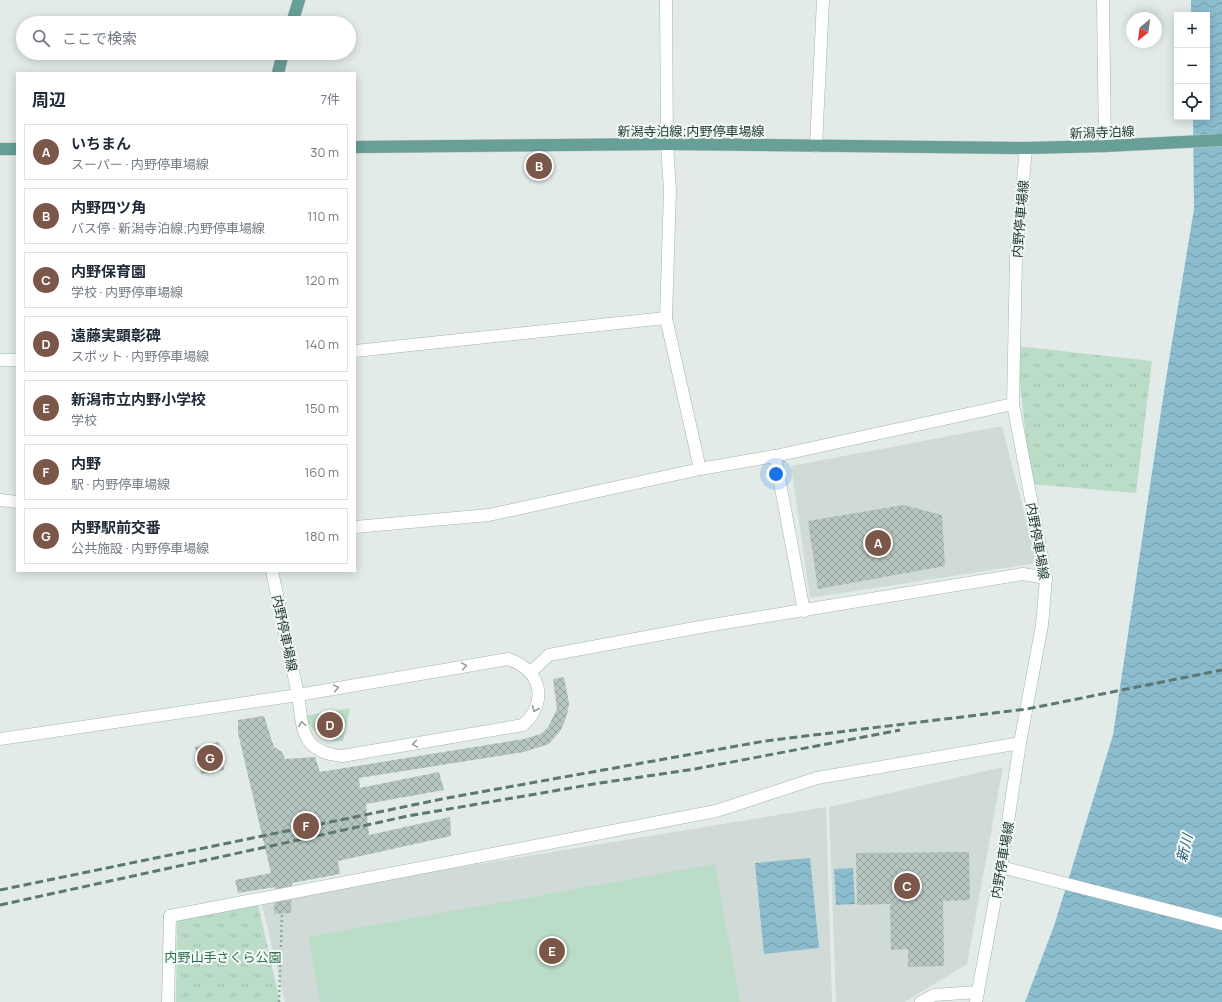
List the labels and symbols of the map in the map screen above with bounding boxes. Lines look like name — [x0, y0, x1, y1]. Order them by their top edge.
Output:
north arrow — [1126, 12, 1162, 48]
street label: 新潟寺泊線;内野停車場線 — [618, 122, 764, 140]
street label: 新潟寺泊線 — [1069, 122, 1135, 142]
pin: B — [526, 151, 552, 181]
street label: 内野停車場線 — [1008, 179, 1032, 259]
your location — [766, 464, 786, 484]
street label: 内野停車場線 — [1022, 501, 1054, 581]
pin: A — [865, 528, 891, 558]
street label: 内野停車場線 — [268, 593, 302, 673]
one-way arrow — [461, 662, 468, 671]
one-way arrow — [333, 685, 339, 693]
one-way arrow — [532, 706, 540, 713]
pin: D — [317, 710, 343, 740]
one-way arrow — [298, 721, 307, 728]
one-way arrow — [412, 739, 418, 748]
pin: G — [197, 743, 223, 773]
pin: F — [293, 811, 319, 841]
street label: 内野停車場線 — [986, 820, 1018, 900]
water label: 新川 — [1171, 830, 1197, 864]
pin: C — [894, 871, 920, 901]
pin: E — [539, 936, 565, 966]
park label: 内野山手さくら公園 — [164, 948, 282, 966]

